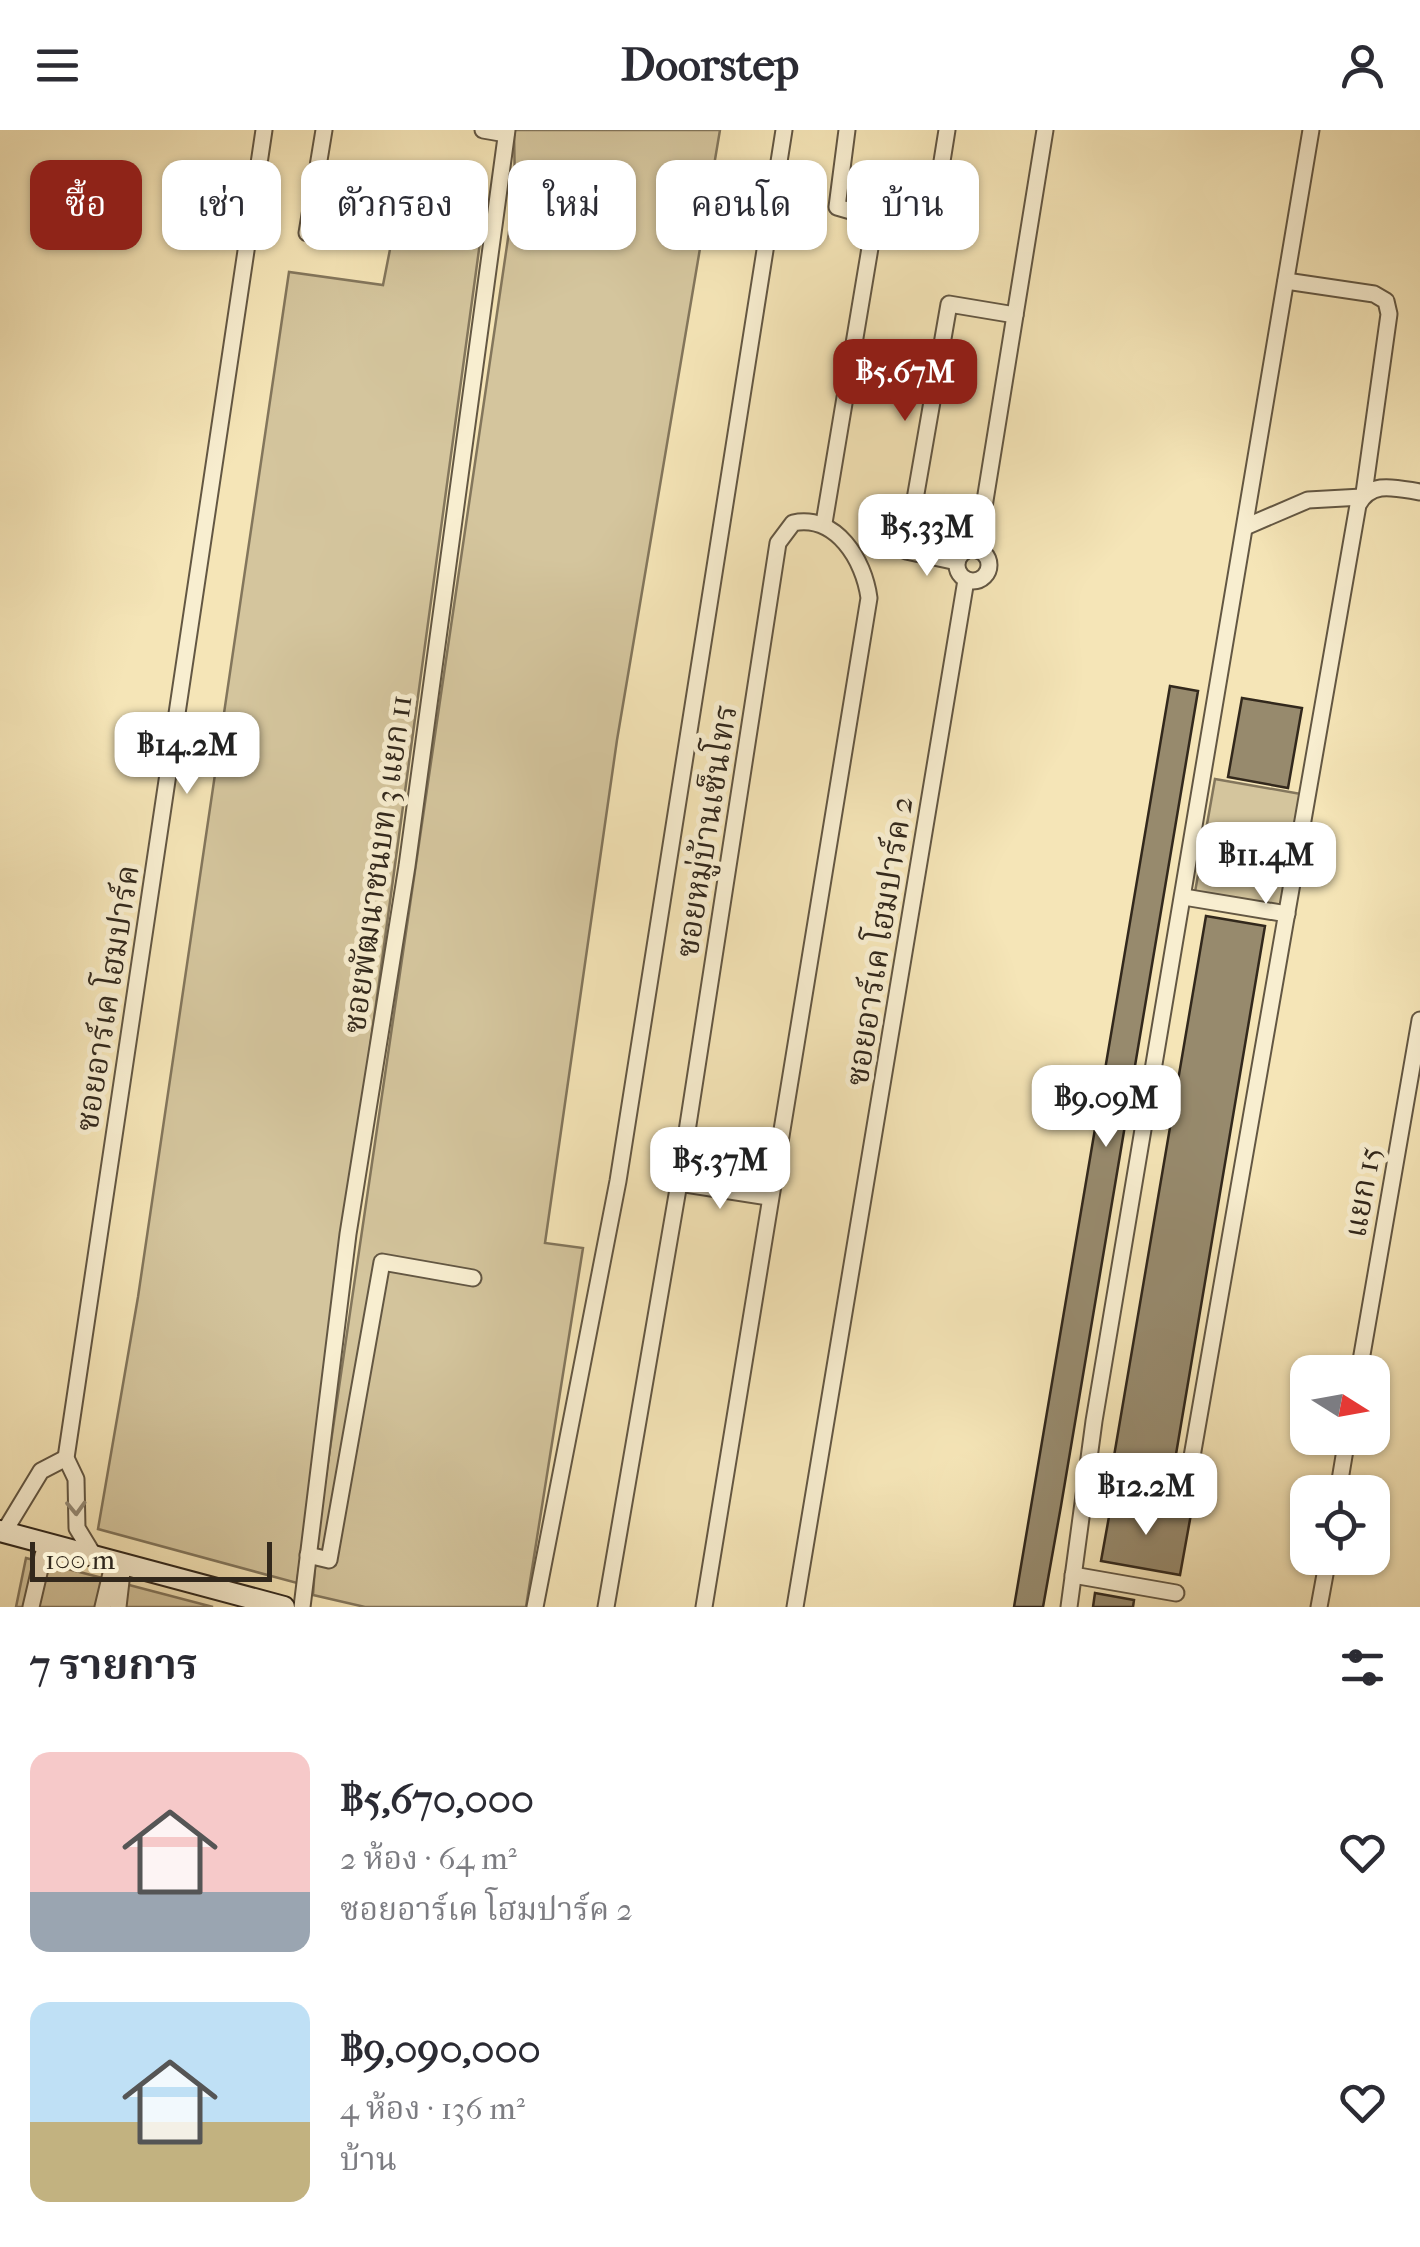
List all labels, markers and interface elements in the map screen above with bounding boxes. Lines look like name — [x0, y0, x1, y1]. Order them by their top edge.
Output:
icon: menu — [30, 38, 85, 93]
icon: person — [1335, 38, 1390, 93]
text: Doorstep — [621, 39, 799, 92]
chip: ซื้อ — [30, 160, 142, 250]
chip: เช่า — [162, 160, 281, 250]
chip: ตัวกรอง — [301, 160, 488, 250]
chip: ใหม่ — [508, 160, 636, 250]
chip: คอนโด — [656, 160, 827, 250]
chip: บ้าน — [847, 160, 979, 250]
pin: ฿5.67M — [824, 339, 986, 424]
text: ฿5.67M — [855, 353, 955, 390]
pin: ฿5.33M — [846, 494, 1008, 579]
text: ฿5.33M — [880, 508, 974, 545]
street label: ซอยพัฒนาชนบท 3 แยก 11 — [335, 692, 420, 1036]
street label: ซอยหมู่บ้านเซ็นโทร — [664, 701, 747, 960]
pin: ฿14.2M — [106, 712, 268, 797]
text: ฿14.2M — [137, 726, 237, 763]
street label: ซอยอาร์เค โฮมปาร์ค 2 — [834, 793, 921, 1088]
pin: ฿11.4M — [1185, 822, 1347, 907]
text: ฿11.4M — [1218, 836, 1314, 873]
street label: ซอยอาร์เค โฮมปาร์ค — [64, 862, 147, 1134]
pin: ฿9.09M — [1025, 1065, 1187, 1150]
text: ฿9.09M — [1054, 1079, 1158, 1116]
pin: ฿5.37M — [639, 1127, 801, 1212]
text: ฿5.37M — [672, 1141, 768, 1178]
street label: แยก 15 — [1336, 1144, 1389, 1240]
north arrow — [1290, 1355, 1390, 1455]
map controls — [1290, 1355, 1390, 1575]
pin: ฿12.2M — [1065, 1453, 1227, 1538]
text: ฿12.2M — [1097, 1467, 1195, 1504]
button: locate — [1290, 1475, 1390, 1575]
one-way arrow — [65, 1501, 86, 1517]
scale bar — [30, 1537, 272, 1582]
text: 100 m — [45, 1543, 115, 1576]
icon: filters — [1335, 1640, 1390, 1695]
text: 7 รายการ — [30, 1641, 198, 1690]
text: ฿5,670,000 — [340, 1775, 534, 1824]
icon: home — [110, 1792, 230, 1912]
icon: heart — [1335, 1825, 1390, 1880]
text: 2 ห้อง · 64 m² — [340, 1840, 517, 1877]
text: ซอยอาร์เค โฮมปาร์ค 2 — [340, 1891, 633, 1928]
text: ฿9,090,000 — [340, 2025, 541, 2074]
icon: home — [110, 2042, 230, 2162]
icon: heart — [1335, 2075, 1390, 2130]
text: 4 ห้อง · 136 m² — [340, 2090, 525, 2127]
text: บ้าน — [340, 2141, 397, 2178]

